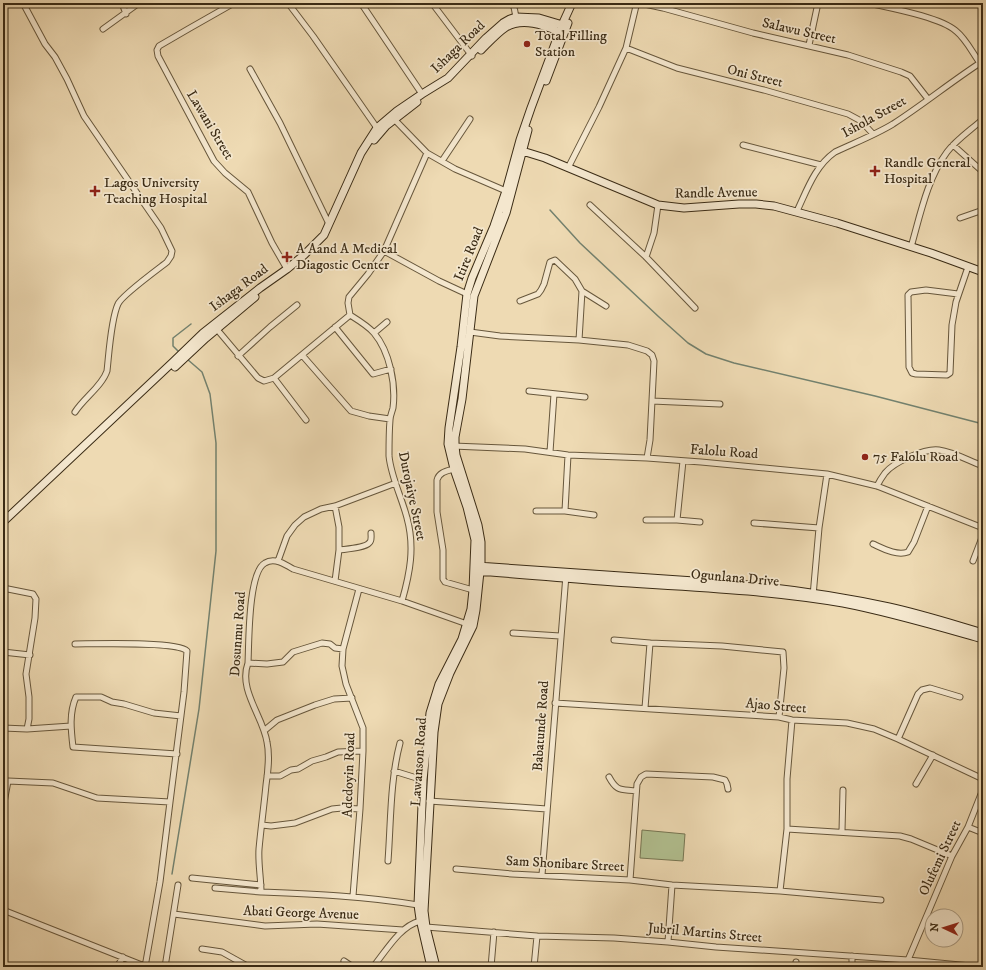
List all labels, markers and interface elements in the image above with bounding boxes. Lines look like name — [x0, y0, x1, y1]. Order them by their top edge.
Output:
street label: Salawu Street — [760, 14, 838, 48]
street label: Ishaga Road — [427, 17, 489, 77]
place label: Total Filling Station — [535, 27, 607, 61]
marker: Total Filling Station — [522, 39, 532, 49]
street label: Oni Street — [725, 60, 785, 92]
street label: Lawani Street — [182, 87, 238, 163]
street label: Ishola Street — [839, 92, 910, 142]
place label: Randle General Hospital — [884, 154, 971, 188]
marker: Randle General Hospital — [869, 165, 881, 177]
place label: Lagos University Teaching Hospital — [104, 174, 208, 208]
street label: Randle Avenue — [674, 183, 758, 203]
marker: Lagos University Teaching Hospital — [89, 185, 101, 197]
street label: Itire Road — [450, 224, 488, 284]
place label: A Aand A Medical Diagostic Center — [296, 240, 398, 274]
marker: A Aand A Medical Diagostic Center — [281, 251, 293, 263]
street label: Ishaga Road — [206, 260, 272, 316]
street label: Falolu Road — [689, 441, 759, 463]
place label: 75 Falolu Road — [873, 448, 958, 466]
street label: Durojaiye Street — [394, 450, 430, 543]
marker: 75 Falolu Road — [860, 452, 870, 462]
street label: Ogunlana Drive — [690, 565, 780, 591]
street label: Dosunmu Road — [226, 591, 250, 677]
street label: Babatunde Road — [529, 680, 553, 772]
street label: Ajao Street — [745, 694, 808, 718]
street label: Lawanson Road — [407, 717, 431, 807]
street label: Adedoyin Road — [339, 732, 359, 818]
street label: Olufemi Street — [915, 817, 966, 899]
street label: Sam Shonibare Street — [505, 852, 625, 876]
street label: Abati George Avenue — [243, 902, 360, 924]
north arrow — [924, 908, 964, 948]
street label: Jubril Martins Street — [645, 919, 763, 947]
text: N — [928, 922, 942, 932]

